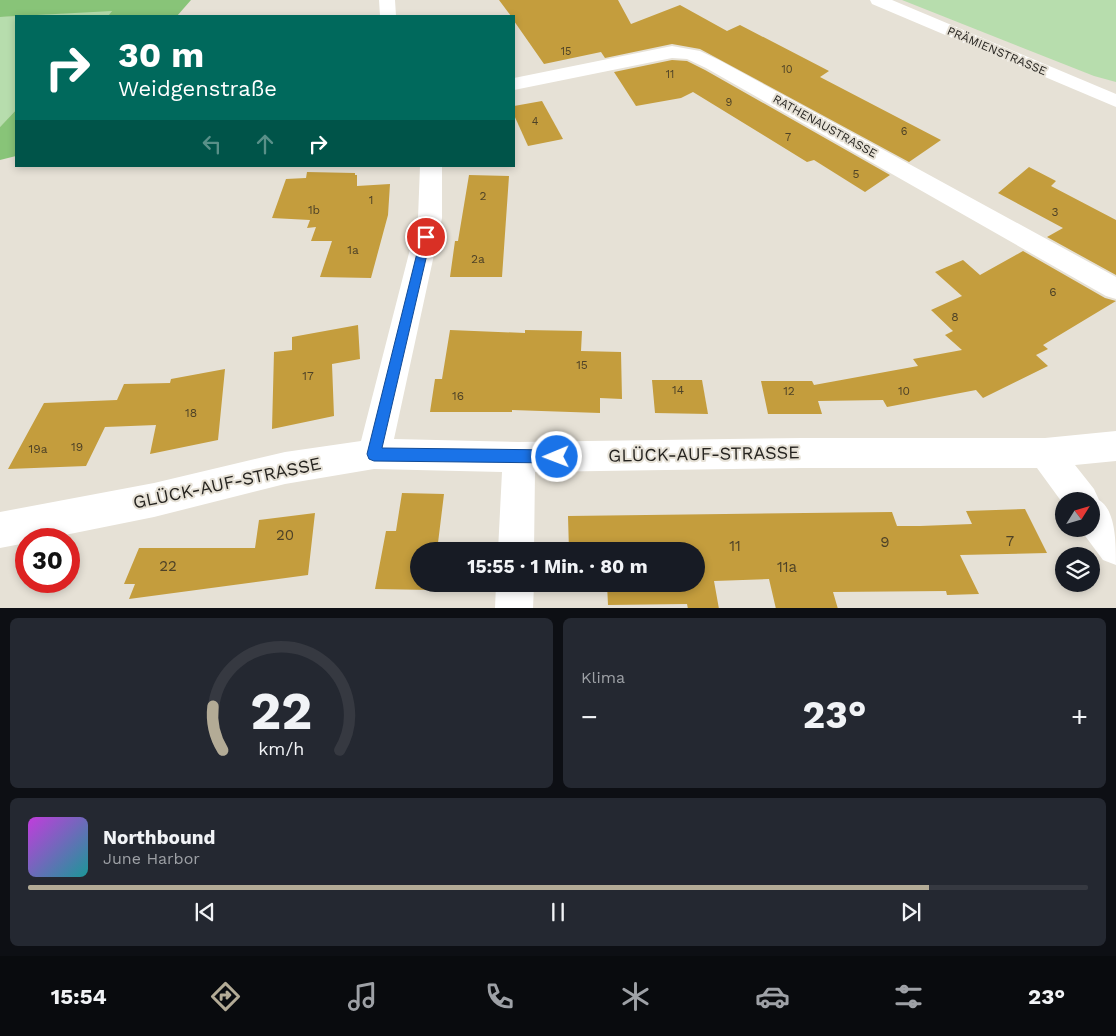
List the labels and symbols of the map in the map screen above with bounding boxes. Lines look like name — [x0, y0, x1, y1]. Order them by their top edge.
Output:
street label: PRÄMIENSTRASSE — [945, 24, 1049, 78]
house number: 15 — [561, 45, 571, 58]
house number: 10 — [781, 63, 793, 76]
house number: 11 — [666, 68, 674, 81]
street label: RATHENAUSTRASSE — [770, 92, 880, 161]
house number: 9 — [726, 96, 733, 109]
house number: 4 — [532, 115, 539, 128]
house number: 6 — [901, 125, 908, 138]
house number: 7 — [785, 131, 791, 144]
house number: 5 — [853, 167, 860, 181]
house number: 2 — [480, 189, 487, 203]
house number: 1 — [369, 193, 373, 207]
house number: 1b — [308, 203, 320, 217]
house number: 3 — [1052, 205, 1059, 219]
pin — [405, 216, 447, 258]
house number: 1a — [347, 243, 359, 257]
house number: 2a — [471, 252, 485, 266]
house number: 6 — [1049, 285, 1057, 299]
house number: 8 — [951, 310, 959, 324]
house number: 15 — [576, 358, 588, 372]
house number: 17 — [302, 369, 314, 383]
house number: 14 — [672, 383, 684, 397]
house number: 12 — [783, 384, 795, 398]
house number: 10 — [898, 384, 910, 398]
house number: 16 — [452, 389, 464, 403]
house number: 18 — [185, 406, 197, 420]
position arrow — [530, 430, 582, 482]
house number: 19 — [71, 440, 83, 454]
street label: GLÜCK-AUF-STRASSE — [608, 441, 800, 466]
house number: 19a — [29, 442, 48, 456]
street label: GLÜCK-AUF-STRASSE — [131, 452, 323, 513]
north arrow — [1055, 492, 1100, 538]
house number: 20 — [276, 526, 294, 544]
speed limit sign: 30 — [15, 528, 80, 593]
house number: 7 — [1006, 532, 1014, 550]
house number: 9 — [880, 533, 890, 551]
house number: 11 — [729, 537, 741, 555]
house number: 22 — [159, 557, 177, 575]
house number: 11a — [777, 558, 798, 576]

